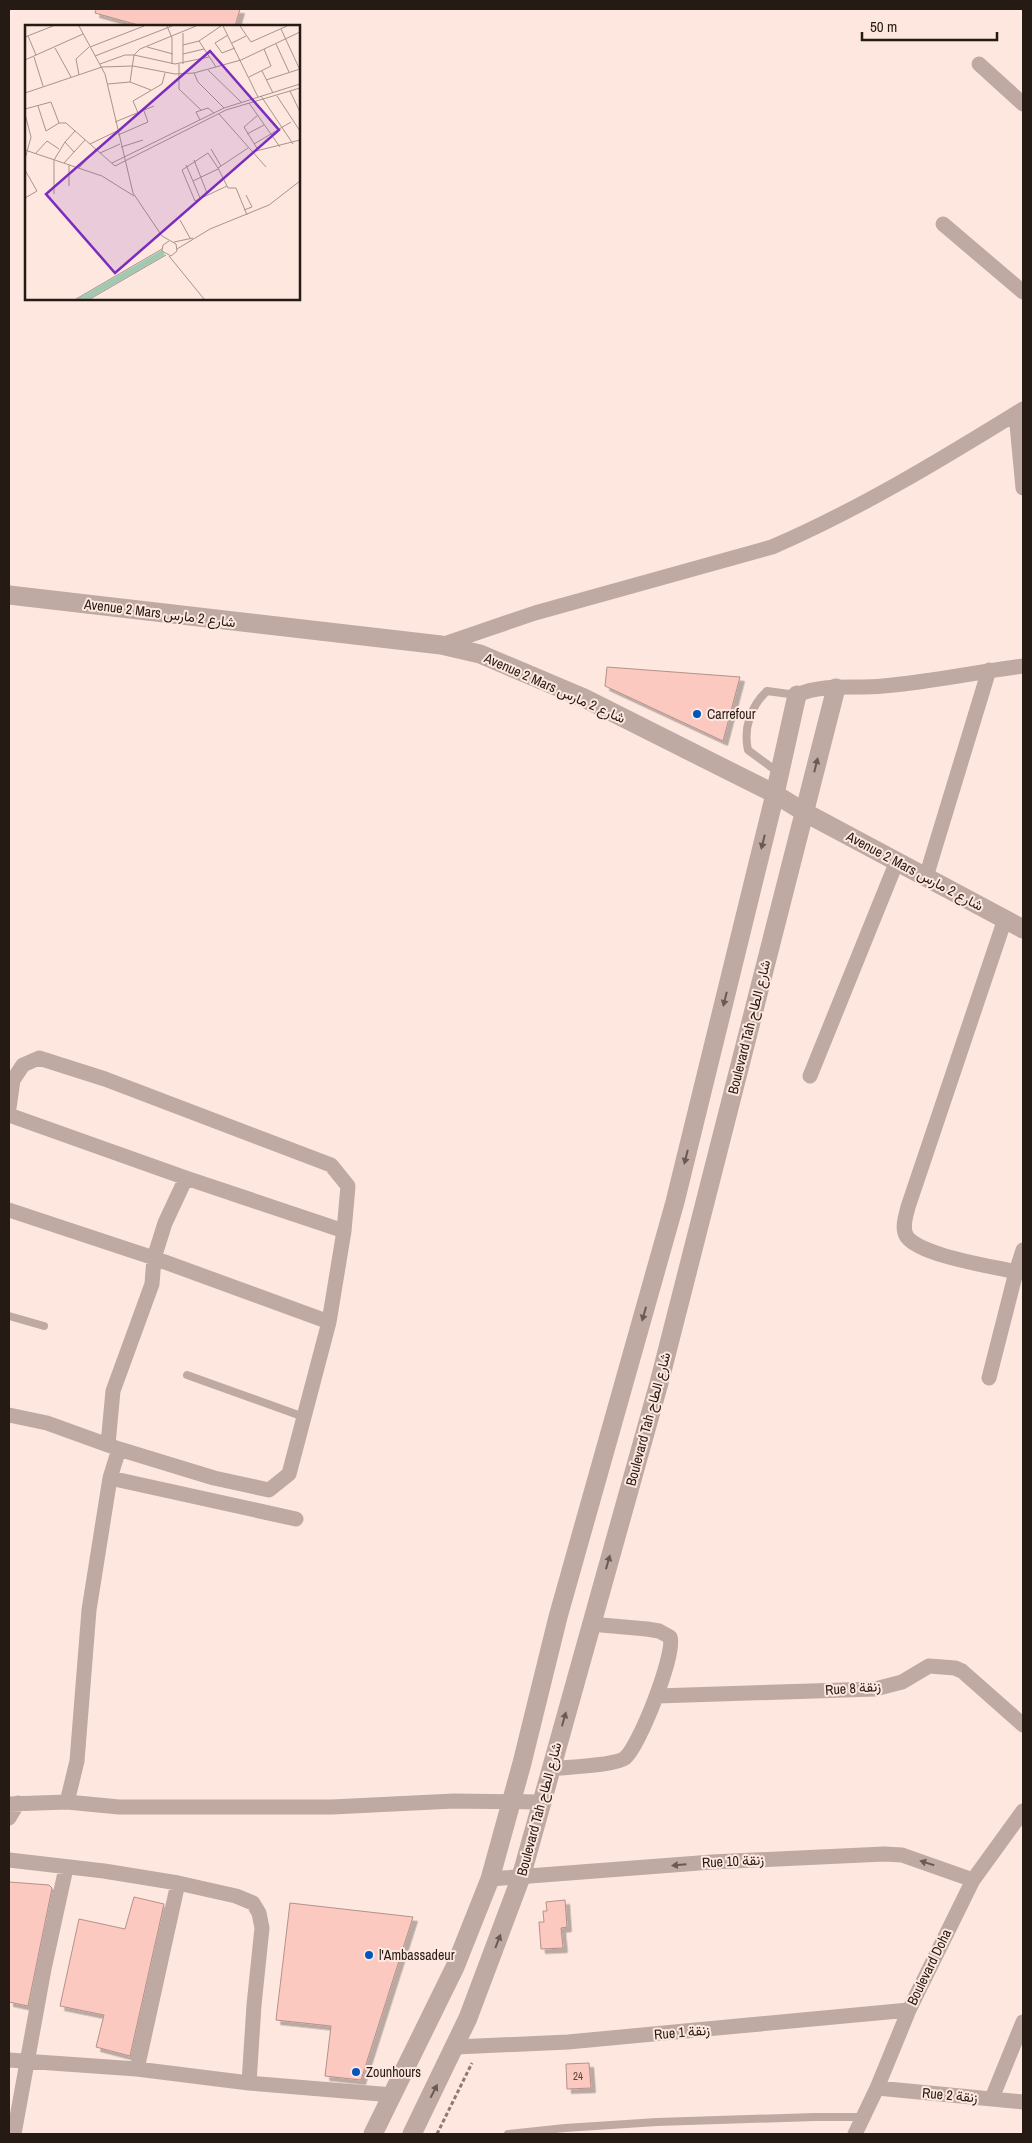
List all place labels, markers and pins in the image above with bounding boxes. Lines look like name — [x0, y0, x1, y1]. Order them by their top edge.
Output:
place label: Carrefour — [707, 705, 756, 723]
marker: Carrefour — [691, 708, 703, 720]
place label: l'Ambassadeur — [379, 1946, 455, 1964]
marker: l'Ambassadeur — [363, 1949, 375, 1961]
place label: Zounhours — [366, 2063, 421, 2081]
marker: Zounhours — [350, 2066, 362, 2078]

